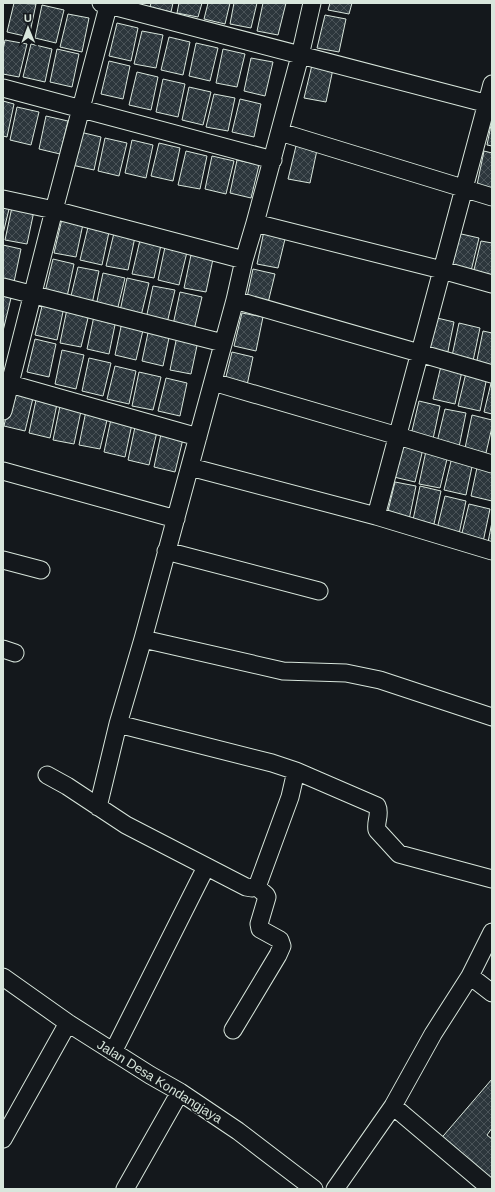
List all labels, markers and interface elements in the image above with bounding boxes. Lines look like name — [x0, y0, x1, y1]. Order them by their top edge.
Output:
north arrow — [8, 8, 48, 48]
text: U — [24, 12, 32, 24]
street label: Jalan Desa Kondangjaya — [94, 1037, 226, 1126]

